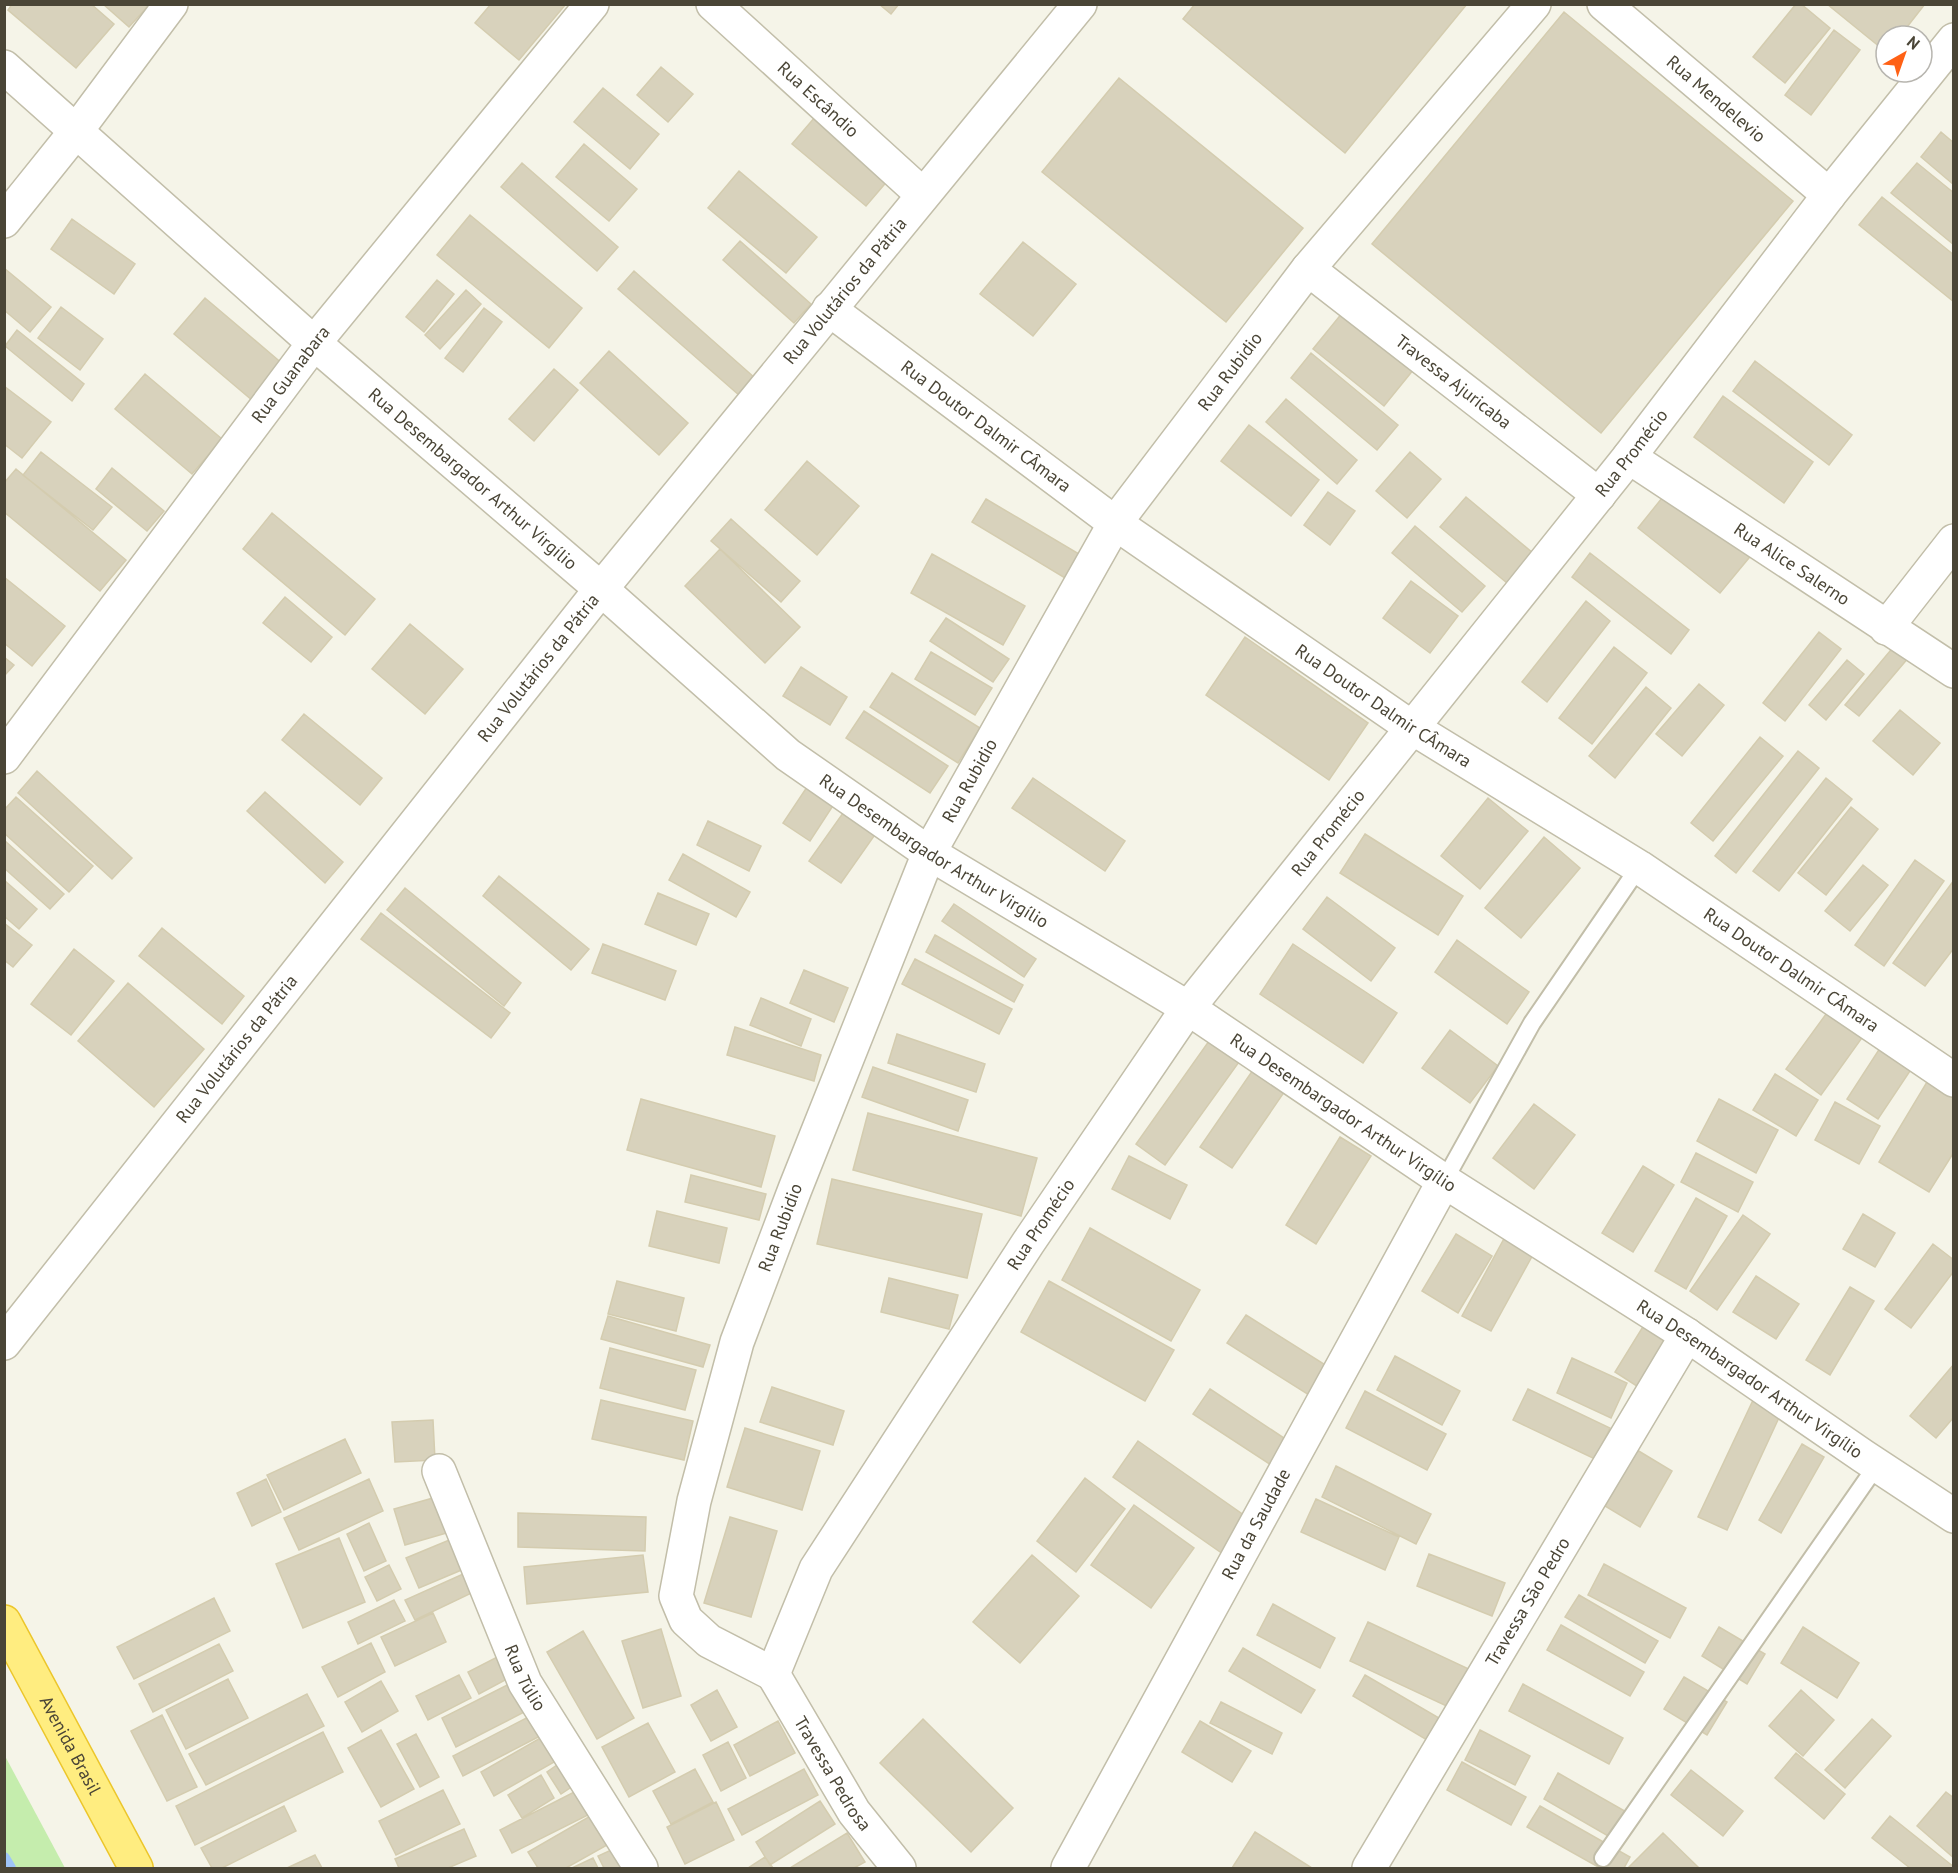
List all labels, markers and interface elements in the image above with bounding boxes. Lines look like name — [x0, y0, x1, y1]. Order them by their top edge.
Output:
north arrow — [1874, 24, 1934, 84]
text: N — [1903, 31, 1924, 54]
street label: Rua Mendelevio — [1662, 50, 1771, 147]
street label: Rua Escândio — [773, 56, 864, 142]
street label: Rua Volutários da Pátria — [778, 212, 912, 369]
street label: Rua Guanabara — [246, 321, 334, 427]
street label: Rua Rubidio — [1192, 327, 1267, 415]
street label: Travessa Ajuricaba — [1391, 329, 1516, 434]
street label: Rua Doutor Dalmir CÂmara — [896, 355, 1076, 497]
street label: Rua Desembargador Arthur Virgílio — [364, 383, 582, 575]
street label: Rua Promécio — [1590, 404, 1673, 501]
street label: Rua Alice Salerno — [1730, 517, 1855, 610]
street label: Rua Volutários da Pátria — [472, 589, 604, 747]
street label: Rua Doutor Dalmir CÂmara — [1291, 639, 1476, 772]
street label: Rua Rubidio — [937, 734, 1002, 827]
street label: Rua Desembargador Arthur Virgílio — [815, 768, 1053, 933]
street label: Rua Promécio — [1286, 784, 1370, 881]
street label: Rua Doutor Dalmir CÂmara — [1699, 902, 1884, 1037]
street label: Rua Volutários da Pátria — [171, 970, 302, 1128]
street label: Rua Desembargador Arthur Virgílio — [1226, 1028, 1461, 1197]
street label: Rua Promécio — [1002, 1174, 1080, 1274]
street label: Rua Rubidio — [753, 1180, 807, 1275]
street label: Rua Desembargador Arthur Virgílio — [1633, 1294, 1867, 1463]
street label: Rua da Saudade — [1216, 1464, 1295, 1583]
street label: Travessa São Pedro — [1480, 1533, 1575, 1670]
street label: Rua Túlio — [500, 1641, 552, 1715]
street label: Avenida Brasil — [35, 1692, 107, 1799]
street label: Travessa Pedrosa — [789, 1712, 877, 1835]

